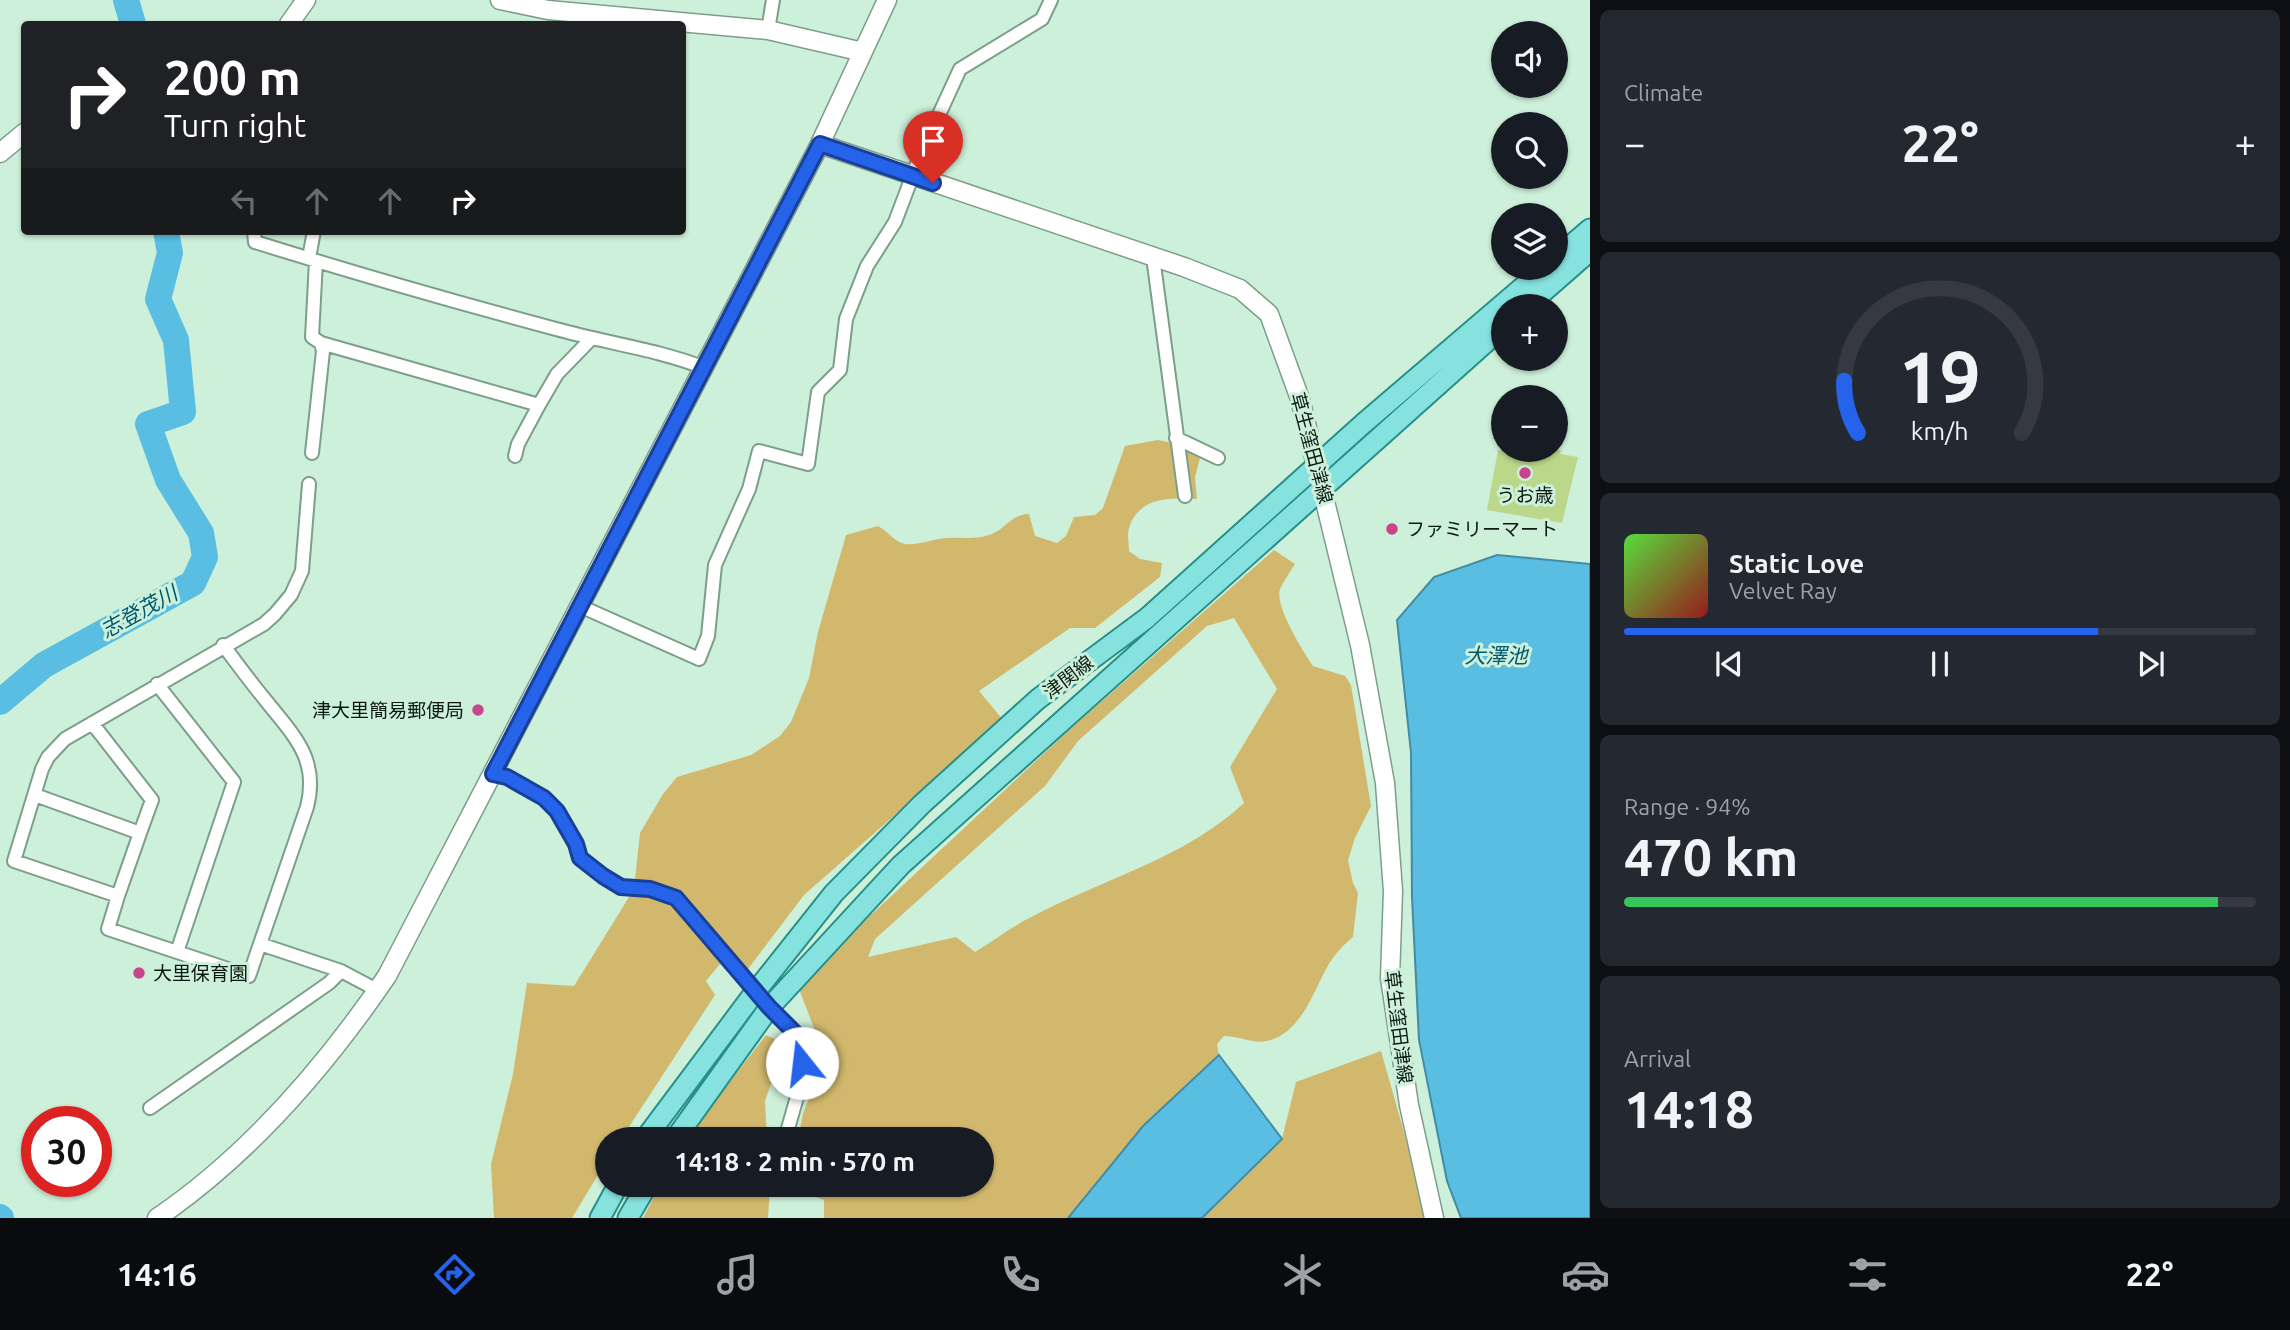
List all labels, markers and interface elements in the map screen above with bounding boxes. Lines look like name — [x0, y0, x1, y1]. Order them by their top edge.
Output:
map controls — [1491, 21, 1568, 462]
button: sound — [1491, 21, 1568, 98]
icon: right — [49, 49, 140, 140]
text: 200 m — [164, 49, 301, 104]
text: Climate — [1624, 80, 1703, 105]
text: Turn right — [164, 107, 306, 143]
pin — [903, 111, 963, 183]
button: search — [1491, 112, 1568, 189]
text: 22° — [1901, 114, 1979, 172]
icon: arrive — [914, 122, 952, 160]
text: − — [1624, 122, 1645, 164]
text: + — [2235, 122, 2256, 164]
icon: left — [225, 182, 263, 220]
icon: ahead — [298, 182, 336, 220]
icon: ahead — [371, 182, 409, 220]
icon: right — [444, 182, 482, 220]
button: layers — [1491, 203, 1568, 280]
button: + — [1491, 294, 1568, 371]
text: 19 — [1899, 336, 1981, 418]
button: − — [1491, 385, 1568, 462]
street label: 草生窪田津線 — [1287, 390, 1337, 506]
text: km/h — [1911, 417, 1969, 445]
marker: うお歳 — [1517, 465, 1533, 481]
place label: うお歳 — [1496, 484, 1554, 506]
place label: ファミリーマート — [1406, 518, 1558, 540]
marker: ファミリーマート — [1384, 521, 1400, 537]
text: Static Love — [1729, 549, 1864, 578]
text: Velvet Ray — [1729, 578, 1837, 603]
water label: 志登茂川 — [96, 579, 183, 642]
water label: 大澤池 — [1465, 643, 1529, 667]
icon: previous — [1710, 645, 1748, 683]
icon: pause — [1921, 645, 1959, 683]
icon: next — [2132, 645, 2170, 683]
street label: 津関線 — [1039, 651, 1097, 703]
place label: 津大里簡易郵便局 — [312, 699, 464, 721]
marker: 津大里簡易郵便局 — [470, 702, 486, 718]
text: Range · 94% — [1624, 794, 1751, 819]
text: 470 km — [1624, 828, 1798, 886]
place label: 大里保育園 — [153, 962, 248, 984]
marker: 大里保育園 — [131, 965, 147, 981]
street label: 草生窪田津線 — [1381, 969, 1417, 1085]
position arrow — [765, 1026, 839, 1100]
text: Arrival — [1624, 1046, 1691, 1071]
text: 14:18 — [1624, 1080, 1754, 1138]
speed limit sign: 30 — [21, 1106, 112, 1197]
text: 14:18 · 2 min · 570 m — [674, 1147, 915, 1176]
icon: directions — [430, 1250, 479, 1299]
icon: music — [713, 1250, 762, 1299]
icon: phone — [996, 1250, 1045, 1299]
icon: climate — [1278, 1250, 1327, 1299]
icon: car — [1561, 1250, 1610, 1299]
icon: filters — [1843, 1250, 1892, 1299]
text: 14:16 — [117, 1256, 197, 1292]
text: 22° — [2126, 1256, 2173, 1292]

